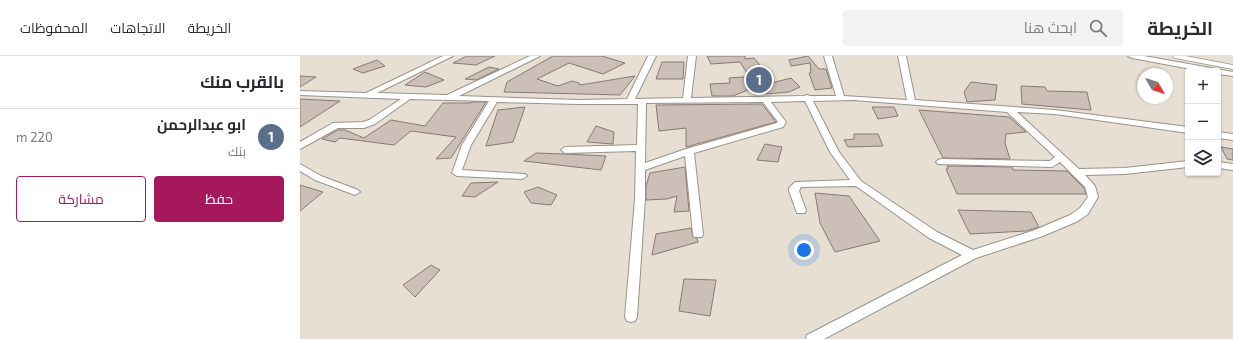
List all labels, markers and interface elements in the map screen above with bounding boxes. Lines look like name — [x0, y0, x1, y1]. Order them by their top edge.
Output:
search box — [843, 10, 1123, 46]
text: الخريطة — [1147, 16, 1213, 39]
icon: search — [1087, 17, 1109, 39]
text: ابحث هنا — [1024, 18, 1077, 36]
text: المحفوظات — [20, 19, 88, 36]
text: الاتجاهات — [110, 19, 166, 36]
text: الخريطة — [188, 19, 231, 36]
pin: 1 — [746, 65, 772, 95]
north arrow — [1137, 68, 1173, 104]
map controls — [1185, 68, 1221, 176]
button: + — [1185, 68, 1221, 104]
text: بالقرب منك — [200, 71, 284, 91]
button: − — [1185, 104, 1221, 140]
text: ابو عبدالرحمن — [157, 115, 246, 133]
text: 220 m — [16, 129, 53, 145]
text: 1 — [268, 129, 274, 145]
button: layers — [1185, 140, 1221, 176]
text: بنك — [228, 143, 246, 159]
button: مشاركة — [16, 176, 146, 222]
button: حفظ — [154, 176, 284, 222]
your location — [794, 240, 814, 260]

